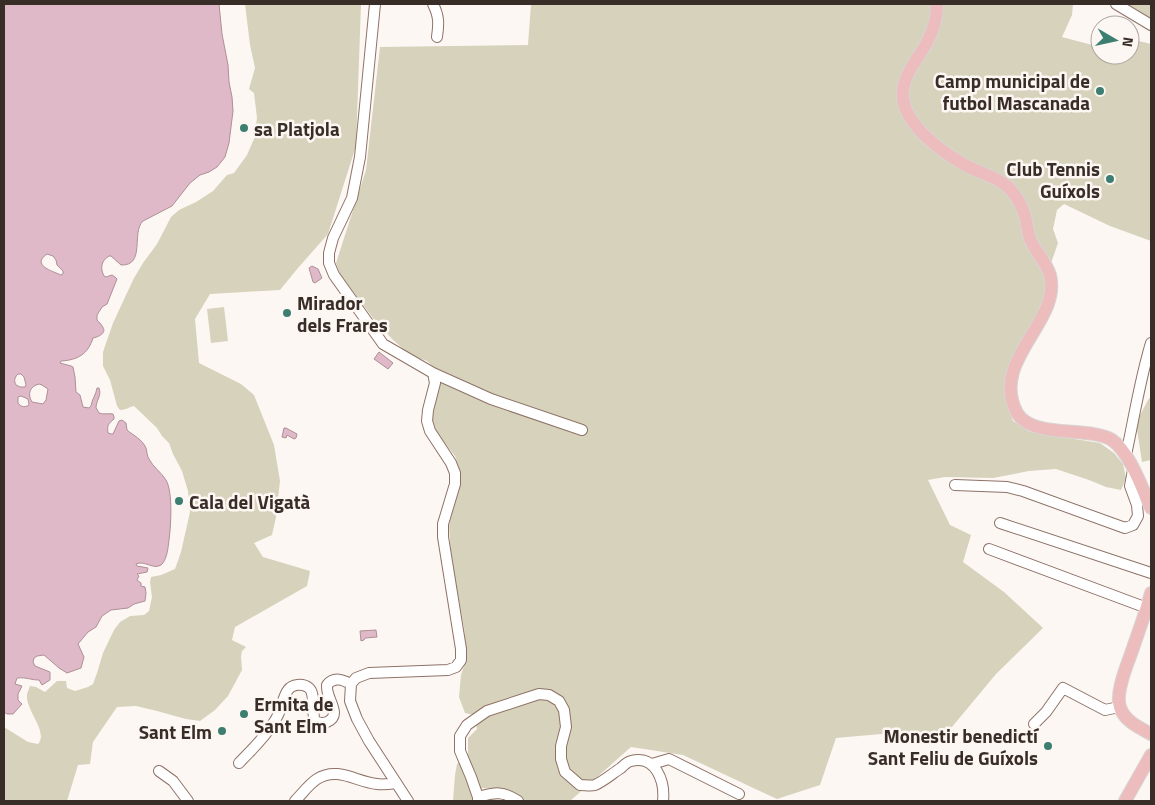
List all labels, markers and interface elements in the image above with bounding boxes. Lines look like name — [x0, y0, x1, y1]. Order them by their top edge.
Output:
north arrow — [1090, 15, 1140, 65]
text: N — [1117, 36, 1139, 49]
place label: Camp municipal de futbol Mascanada — [935, 66, 1090, 117]
marker: Camp municipal de futbol Mascanada — [1094, 85, 1106, 97]
place label: sa Platjola — [254, 114, 340, 143]
marker: sa Platjola — [238, 122, 250, 134]
place label: Club Tennis Guíxols — [1006, 154, 1100, 205]
marker: Club Tennis Guíxols — [1104, 173, 1116, 185]
place label: Mirador dels Frares — [297, 288, 388, 339]
marker: Mirador dels Frares — [281, 307, 293, 319]
place label: Cala del Vigatà — [189, 487, 311, 516]
marker: Cala del Vigatà — [173, 495, 185, 507]
place label: Ermita de Sant Elm — [254, 689, 334, 740]
marker: Ermita de Sant Elm — [238, 708, 250, 720]
place label: Sant Elm — [139, 717, 212, 746]
place label: Monestir benedictí Sant Feliu de Guíxols — [868, 721, 1040, 772]
marker: Sant Elm — [216, 725, 228, 737]
marker: Monestir benedictí Sant Feliu de Guíxols — [1042, 740, 1054, 752]

